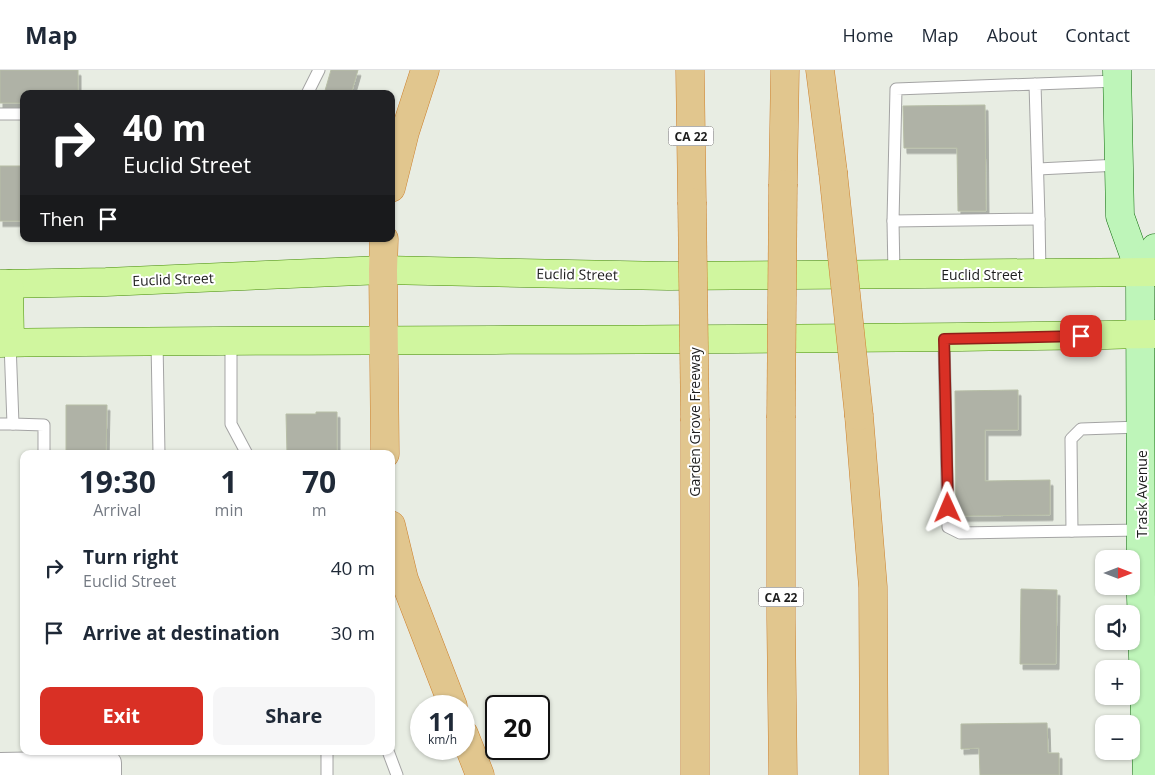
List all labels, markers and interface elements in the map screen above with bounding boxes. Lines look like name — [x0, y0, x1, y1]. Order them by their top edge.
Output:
text: Map — [25, 18, 77, 51]
text: Home — [843, 23, 893, 47]
text: Map — [921, 23, 959, 47]
text: About — [987, 23, 1037, 47]
text: Contact — [1065, 23, 1130, 47]
text: 40 m — [123, 104, 206, 151]
icon: right — [40, 110, 105, 175]
road number: CA 22 — [668, 126, 714, 146]
text: Euclid Street — [123, 149, 251, 179]
icon: arrive — [94, 205, 122, 233]
text: Then — [40, 206, 84, 232]
street label: Euclid Street — [536, 264, 618, 284]
street label: Euclid Street — [941, 265, 1023, 284]
street label: Euclid Street — [132, 268, 214, 290]
pin — [1060, 315, 1102, 357]
icon: arrive — [1067, 322, 1095, 350]
street label: Garden Grove Freeway — [685, 346, 704, 497]
street label: Trask Avenue — [1132, 450, 1151, 538]
text: 19:30 — [79, 461, 156, 502]
text: 1 — [220, 461, 237, 502]
text: 70 — [302, 461, 336, 502]
position arrow — [921, 481, 973, 533]
text: Arrival — [93, 499, 141, 521]
text: min — [215, 499, 243, 521]
text: m — [312, 499, 327, 521]
text: Turn right — [83, 544, 178, 570]
north arrow — [1095, 550, 1140, 595]
map controls — [1095, 550, 1140, 760]
icon: right — [40, 554, 68, 582]
text: 40 m — [331, 555, 375, 581]
text: Euclid Street — [83, 570, 176, 592]
road number: CA 22 — [758, 588, 804, 606]
button: sound — [1095, 605, 1140, 650]
icon: arrive — [40, 619, 68, 647]
text: Arrive at destination — [83, 620, 280, 646]
text: 30 m — [331, 620, 375, 646]
button: + — [1095, 660, 1140, 705]
button: Exit — [40, 687, 203, 745]
button: Share — [213, 687, 375, 745]
speed limit sign: 20 — [485, 695, 550, 760]
text: 11 — [428, 704, 457, 738]
button: − — [1095, 715, 1140, 760]
text: km/h — [428, 731, 457, 748]

